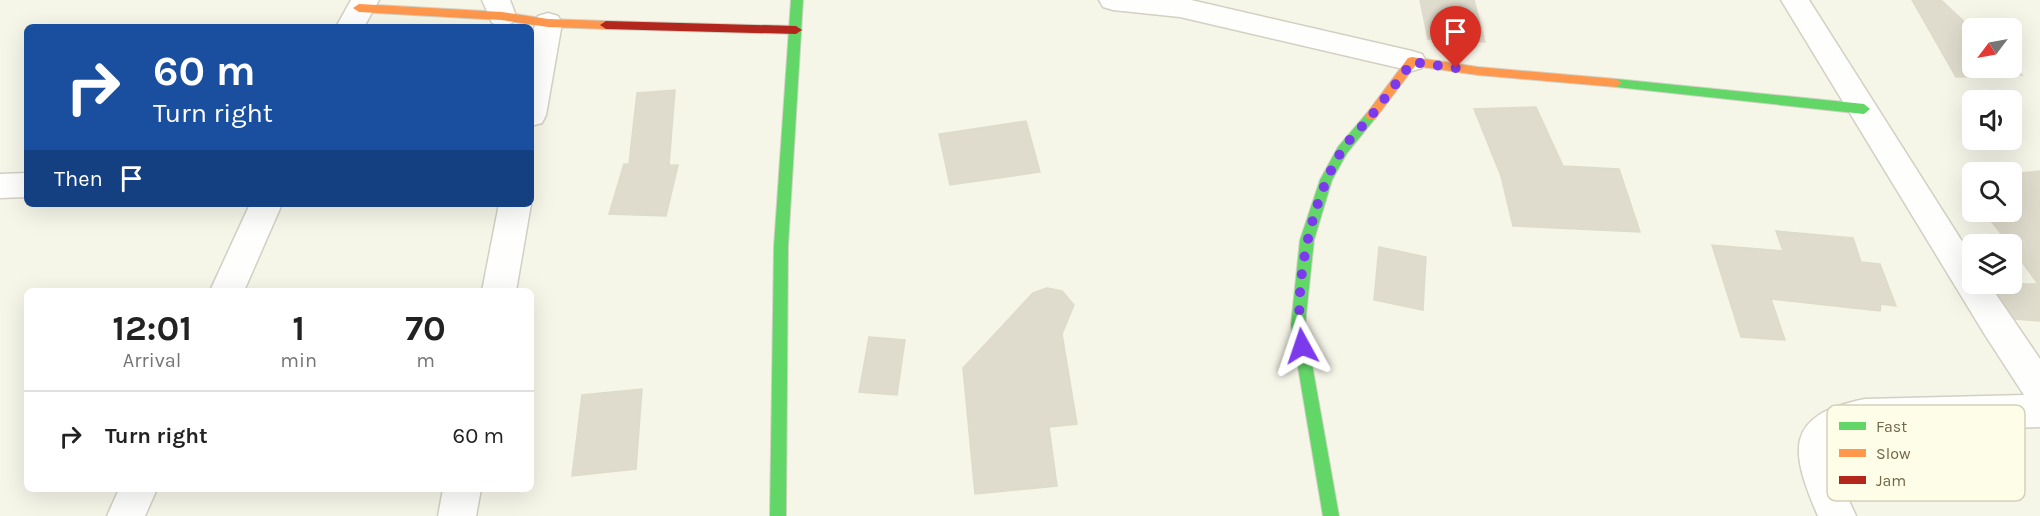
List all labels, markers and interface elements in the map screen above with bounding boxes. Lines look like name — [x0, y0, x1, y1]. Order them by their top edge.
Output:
pin — [1430, 6, 1481, 68]
icon: arrive — [1439, 15, 1472, 48]
north arrow — [1962, 18, 2022, 78]
map controls — [1962, 18, 2022, 294]
text: 60 m — [153, 46, 256, 96]
icon: right — [54, 48, 132, 126]
button: sound — [1962, 90, 2022, 150]
text: Turn right — [153, 97, 273, 129]
icon: arrive — [115, 162, 148, 195]
button: search — [1962, 162, 2022, 222]
text: Then — [54, 166, 103, 192]
button: layers — [1962, 234, 2022, 294]
text: 12:01 — [112, 307, 192, 349]
text: 1 — [292, 307, 305, 349]
text: 70 — [405, 307, 446, 349]
position arrow — [1270, 314, 1334, 378]
text: Arrival — [123, 349, 181, 372]
text: min — [280, 349, 317, 372]
text: m — [416, 349, 435, 372]
legend — [1827, 405, 2025, 501]
text: Fast — [1876, 417, 1907, 436]
icon: right — [54, 420, 87, 453]
text: Turn right — [105, 423, 208, 449]
text: 60 m — [453, 423, 504, 449]
text: Slow — [1876, 444, 1911, 463]
text: Jam — [1876, 471, 1906, 490]

